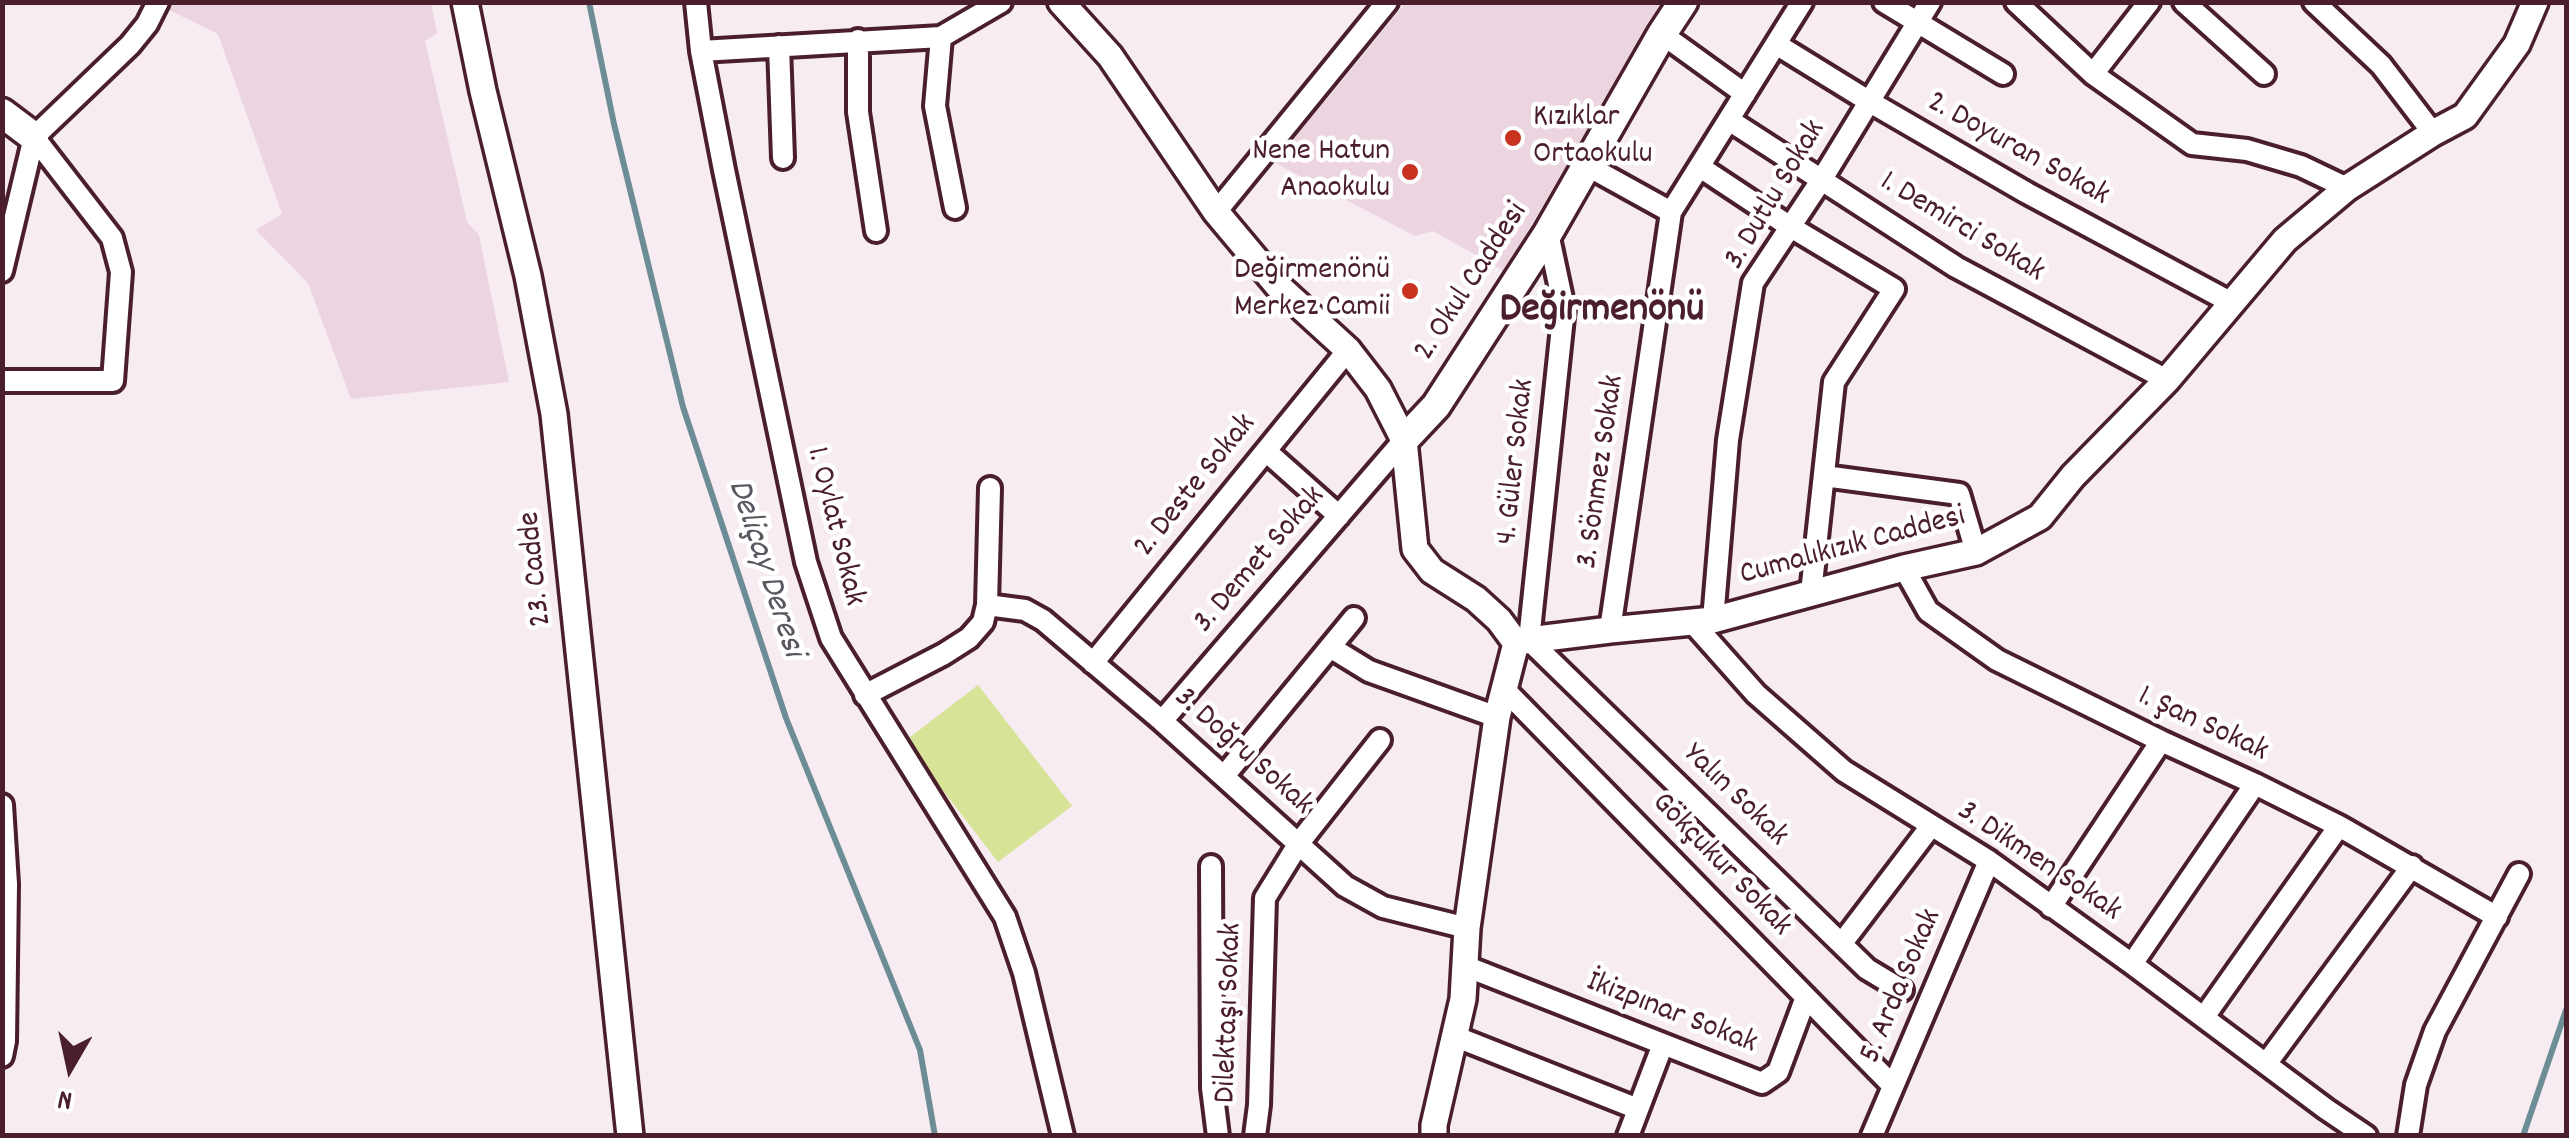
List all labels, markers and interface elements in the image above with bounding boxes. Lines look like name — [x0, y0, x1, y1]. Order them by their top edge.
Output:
street label: 2. Doyuran Sokak — [1919, 85, 2115, 217]
place label: Kızıklar Ortaokulu — [1533, 101, 1653, 176]
street label: 3. Dutlu Sokak — [1717, 114, 1837, 278]
marker: Kızıklar Ortaokulu — [1502, 127, 1524, 149]
place label: Nene Hatun Anaokulu — [1252, 135, 1390, 210]
marker: Nene Hatun Anaokulu — [1399, 161, 1421, 183]
street label: 1. Demirci Sokak — [1872, 165, 2050, 293]
street label: 2. Okul Caddesi — [1408, 197, 1538, 369]
place label: Değirmenönü Merkez Camii — [1234, 254, 1390, 329]
marker: Değirmenönü Merkez Camii — [1399, 280, 1421, 302]
district label: Değirmenönü — [1500, 288, 1704, 338]
street label: 3. Sönmez Sokak — [1570, 373, 1636, 571]
street label: 4. Güler Sokak — [1490, 377, 1546, 547]
street label: 2. Deste Sokak — [1127, 407, 1267, 567]
street label: 1. Oylat Sokak — [795, 444, 871, 610]
water label: Deliçay Deresi — [715, 475, 811, 663]
street label: 3. Demet Sokak — [1187, 480, 1335, 642]
street label: Cumalıkızık Caddesi — [1736, 499, 1970, 597]
street label: 23. Cadde — [513, 509, 563, 629]
street label: 1. Şan Sokak — [2131, 679, 2273, 773]
street label: 3. Doğru Sokak — [1164, 680, 1320, 826]
street label: Yalın Sokak — [1673, 737, 1795, 857]
street label: Gökçukur Sokak — [1642, 786, 1798, 946]
street label: 3. Dikmen Sokak — [1948, 794, 2128, 932]
street label: 5. Arda Sokak — [1853, 904, 1953, 1070]
street label: Dilektaşı Sokak — [1209, 922, 1253, 1104]
street label: İkizpınar Sokak — [1580, 965, 1762, 1065]
north arrow — [20, 1018, 120, 1118]
text: N — [55, 1077, 75, 1118]

